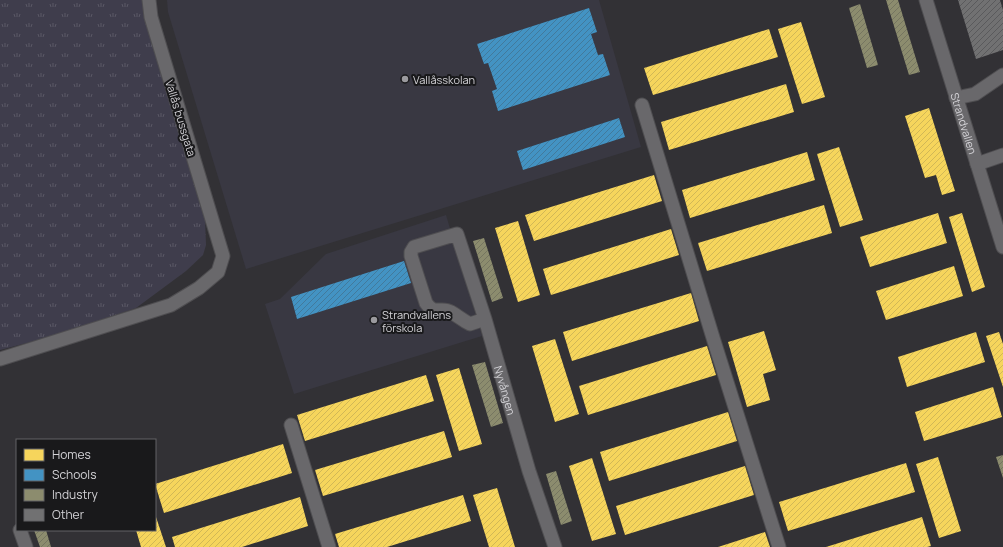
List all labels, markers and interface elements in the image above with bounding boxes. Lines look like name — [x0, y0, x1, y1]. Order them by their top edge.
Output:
place label: Vallåsskolan — [413, 72, 475, 87]
marker: Vallåsskolan — [400, 74, 410, 84]
street label: Vallås bussgata — [162, 78, 200, 158]
street label: Strandvallen — [948, 91, 981, 156]
place label: Strandvallens förskola — [382, 307, 451, 335]
marker: Strandvallens förskola — [369, 315, 379, 325]
street label: Nyvången — [491, 364, 520, 417]
legend — [16, 439, 156, 531]
text: Homes — [52, 446, 91, 463]
text: Schools — [52, 466, 96, 483]
text: Industry — [52, 486, 98, 503]
text: Other — [52, 506, 85, 523]

